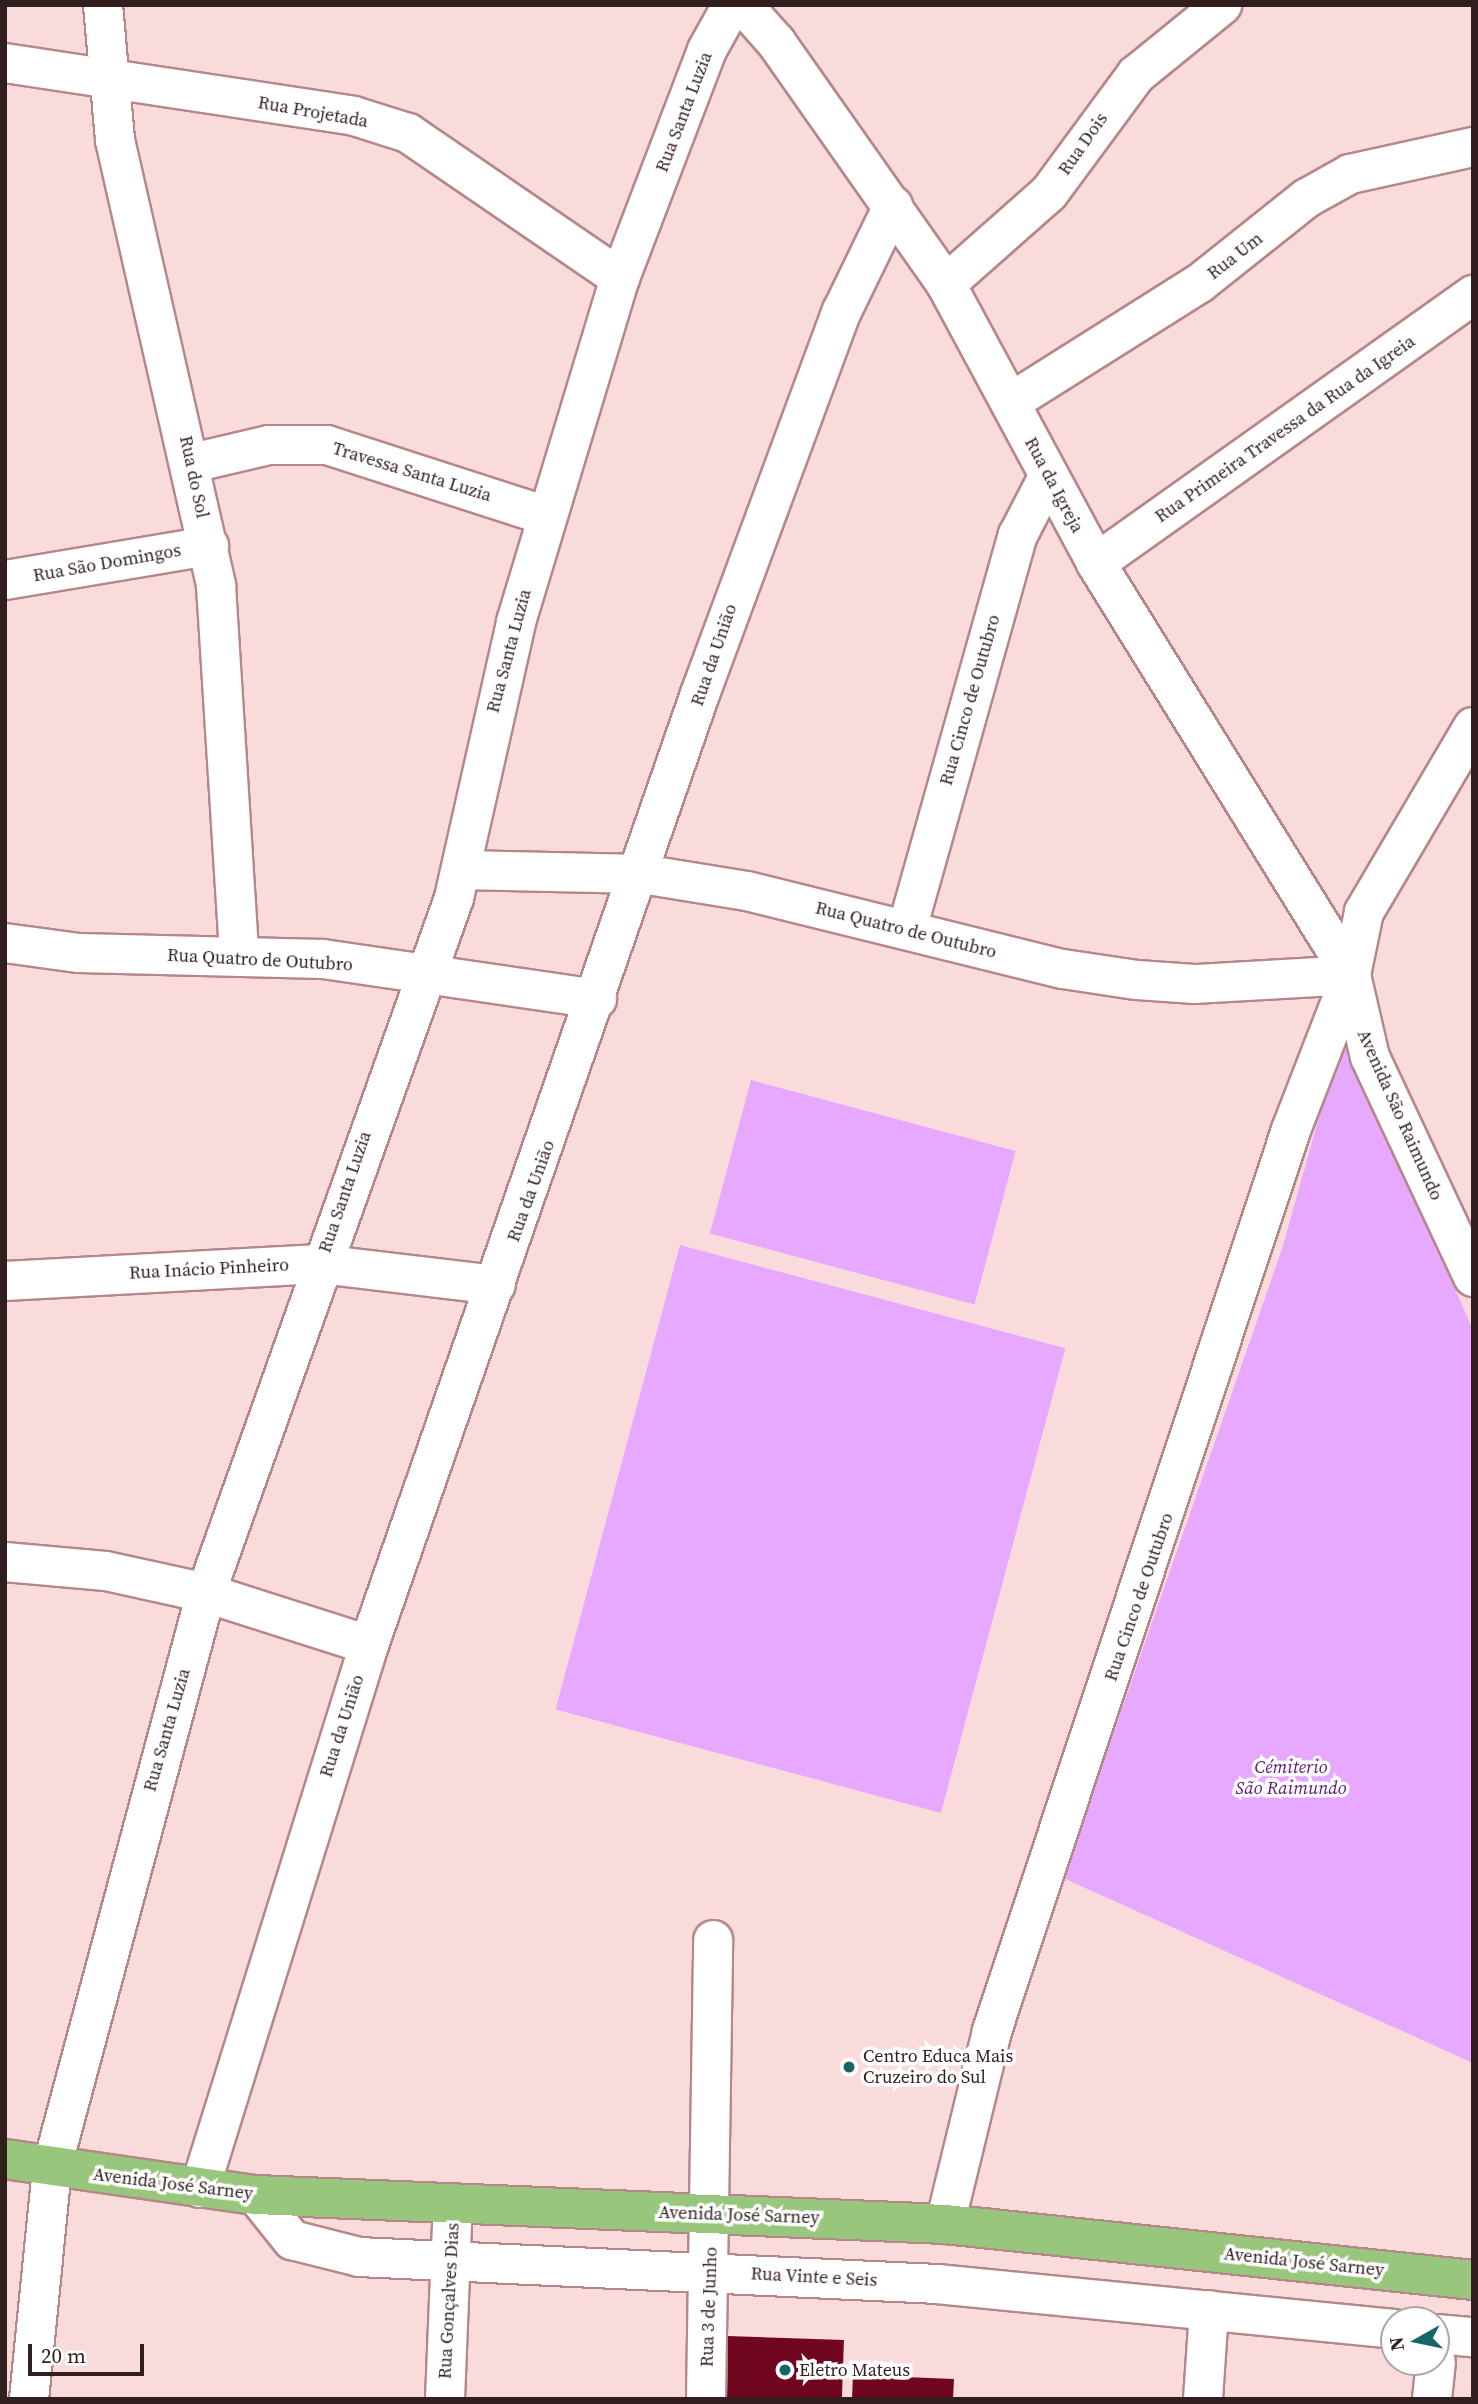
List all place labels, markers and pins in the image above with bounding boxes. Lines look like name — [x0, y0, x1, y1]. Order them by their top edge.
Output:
place label: Centro Educa Mais Cruzeiro do Sul — [863, 2046, 1013, 2088]
marker: Centro Educa Mais Cruzeiro do Sul — [841, 2059, 857, 2075]
place label: Eletro Mateus — [799, 2359, 910, 2381]
marker: Eletro Mateus — [777, 2362, 793, 2378]

